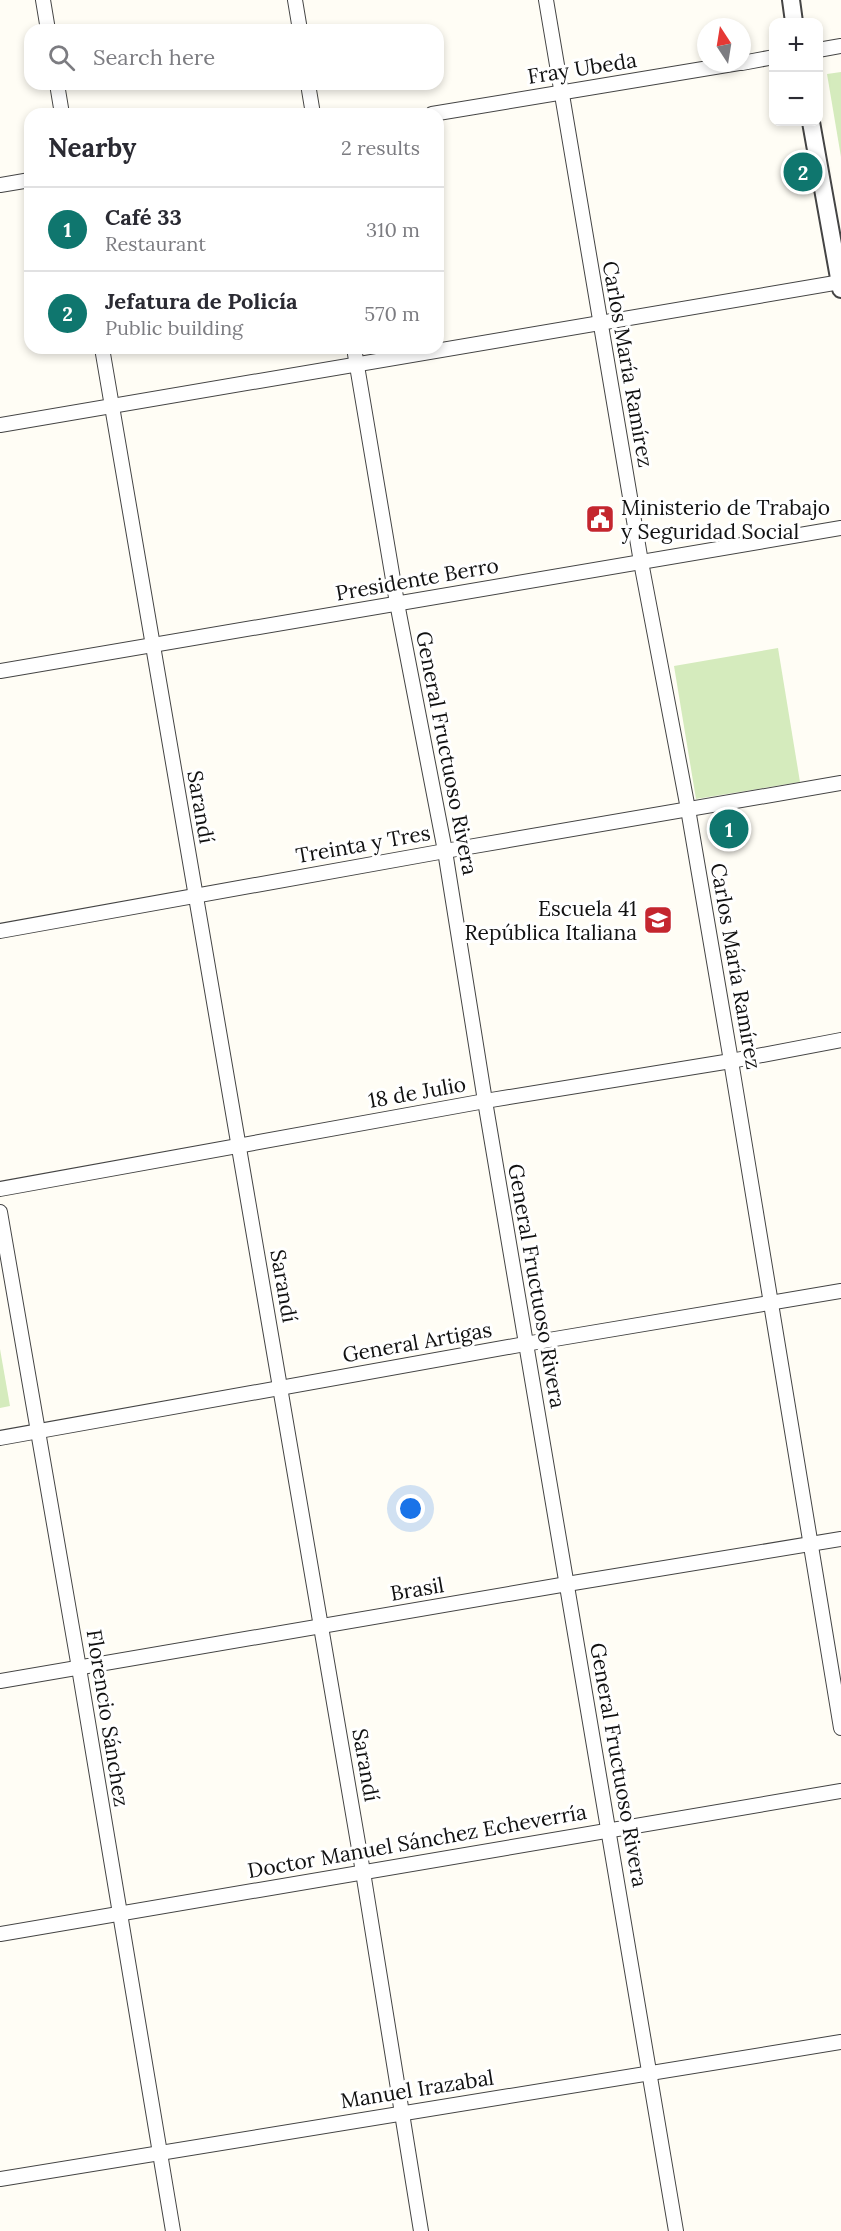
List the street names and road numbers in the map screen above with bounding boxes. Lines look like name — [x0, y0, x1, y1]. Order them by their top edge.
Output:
street label: Fray Ubeda — [525, 46, 639, 90]
street label: Carlos María Ramírez — [597, 259, 659, 469]
street label: Presidente Berro — [333, 551, 501, 607]
street label: General Fructuoso Rivera — [410, 629, 484, 877]
street label: Sarandí — [181, 768, 221, 846]
street label: Treinta y Tres — [294, 819, 432, 869]
street label: Carlos María Ramírez — [705, 861, 767, 1071]
street label: 18 de Julio — [366, 1070, 468, 1114]
street label: General Fructuoso Rivera — [502, 1162, 572, 1410]
street label: Sarandí — [264, 1247, 304, 1325]
street label: General Artigas — [340, 1316, 494, 1368]
street label: Brasil — [388, 1571, 446, 1607]
street label: Florencio Sánchez — [81, 1628, 135, 1808]
street label: General Fructuoso Rivera — [584, 1641, 654, 1889]
street label: Sarandí — [346, 1726, 386, 1804]
street label: Doctor Manuel Sánchez Echeverría — [245, 1798, 589, 1884]
street label: Manuel Irazabal — [338, 2064, 496, 2114]

